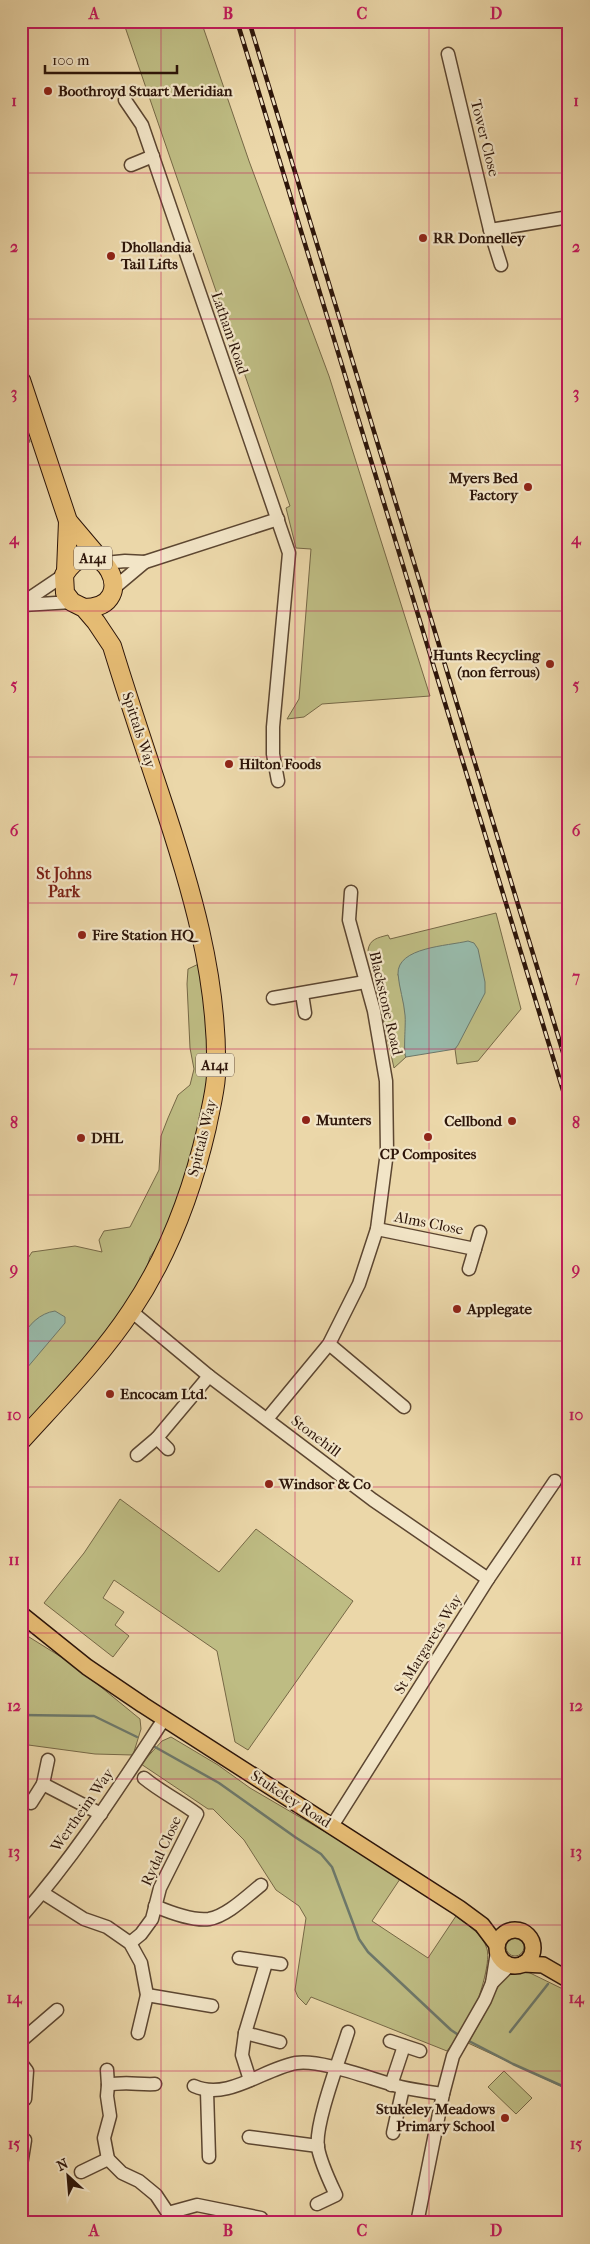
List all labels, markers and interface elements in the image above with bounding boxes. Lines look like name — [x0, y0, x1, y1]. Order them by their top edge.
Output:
text: A — [88, 4, 100, 23]
text: B — [223, 4, 233, 23]
text: C — [357, 4, 368, 23]
text: D — [490, 4, 502, 23]
scale bar — [45, 42, 178, 74]
text: 100 m — [52, 51, 90, 69]
place label: Boothroyd Stuart Meridian — [58, 82, 233, 100]
marker: Boothroyd Stuart Meridian — [42, 85, 54, 97]
text: 1 — [11, 91, 17, 110]
text: 1 — [573, 91, 579, 110]
street label: Tower Close — [467, 98, 503, 179]
place label: RR Donnelley — [433, 229, 526, 247]
marker: RR Donnelley — [417, 232, 429, 244]
text: 2 — [10, 237, 18, 256]
text: 2 — [572, 237, 580, 256]
place label: Dhollandia Tail Lifts — [120, 238, 193, 273]
marker: Dhollandia Tail Lifts — [105, 250, 117, 262]
street label: Latham Road — [208, 289, 253, 377]
text: 3 — [11, 383, 17, 403]
text: 3 — [573, 383, 579, 403]
place label: Myers Bed Factory — [448, 469, 519, 504]
marker: Myers Bed Factory — [522, 481, 534, 493]
text: 4 — [8, 529, 20, 549]
text: 4 — [570, 529, 582, 549]
road number: A141 — [74, 546, 112, 570]
place label: Hunts Recycling (non ferrous) — [433, 646, 541, 681]
marker: Hunts Recycling (non ferrous) — [544, 658, 556, 670]
text: 5 — [11, 675, 18, 694]
text: 5 — [573, 675, 580, 694]
street label: Spittals Way — [118, 690, 160, 771]
place label: Hilton Foods — [239, 755, 322, 773]
marker: Hilton Foods — [223, 758, 235, 770]
text: 6 — [10, 821, 19, 840]
text: 6 — [572, 821, 581, 840]
district label: St Johns Park — [36, 864, 92, 901]
place label: Fire Station HQ — [91, 926, 199, 944]
marker: Fire Station HQ — [76, 929, 88, 941]
street label: Blackstone Road — [365, 949, 407, 1058]
text: 7 — [9, 967, 18, 986]
text: 7 — [571, 967, 580, 986]
road number: A141 — [196, 1054, 234, 1076]
street label: Spittals Way — [184, 1096, 221, 1179]
place label: Munters — [315, 1111, 372, 1129]
place label: Cellbond — [444, 1112, 503, 1130]
text: 8 — [10, 1113, 18, 1132]
text: 8 — [572, 1113, 580, 1132]
marker: Munters — [300, 1114, 312, 1126]
marker: Cellbond — [506, 1115, 518, 1127]
place label: DHL — [91, 1129, 124, 1147]
marker: CP Composites — [422, 1131, 434, 1143]
marker: DHL — [75, 1132, 87, 1144]
place label: CP Composites — [380, 1145, 477, 1163]
street label: Alms Close — [392, 1207, 466, 1239]
text: 9 — [9, 1259, 18, 1279]
text: 9 — [571, 1259, 580, 1279]
place label: Applegate — [466, 1300, 533, 1318]
marker: Applegate — [451, 1303, 463, 1315]
place label: Encocam Ltd. — [120, 1385, 207, 1403]
marker: Encocam Ltd. — [104, 1388, 116, 1400]
text: 10 — [7, 1405, 21, 1424]
text: 10 — [569, 1405, 583, 1424]
street label: Stonehill — [288, 1411, 344, 1461]
place label: Windsor & Co — [278, 1475, 371, 1493]
marker: Windsor & Co — [263, 1478, 275, 1490]
text: 11 — [8, 1550, 20, 1569]
text: 11 — [570, 1550, 582, 1569]
street label: St Margarets Way — [390, 1590, 466, 1697]
text: 12 — [7, 1696, 21, 1715]
text: 12 — [569, 1696, 583, 1715]
street label: Wertheim Way — [46, 1764, 118, 1856]
street label: Stukeley Road — [247, 1766, 335, 1832]
street label: Rydal Close — [137, 1813, 185, 1889]
text: 13 — [8, 1842, 20, 1862]
text: 13 — [570, 1842, 582, 1862]
text: 14 — [6, 1988, 23, 2008]
text: 14 — [568, 1988, 585, 2008]
place label: Stukeley Meadows Primary School — [376, 2100, 496, 2135]
marker: Stukeley Meadows Primary School — [499, 2112, 511, 2124]
text: 15 — [8, 2134, 20, 2153]
text: 15 — [570, 2134, 582, 2153]
north arrow — [42, 2152, 92, 2202]
text: N — [54, 2155, 71, 2175]
text: A — [88, 2221, 100, 2240]
text: B — [223, 2221, 233, 2240]
text: C — [357, 2221, 368, 2240]
text: D — [490, 2221, 502, 2240]

